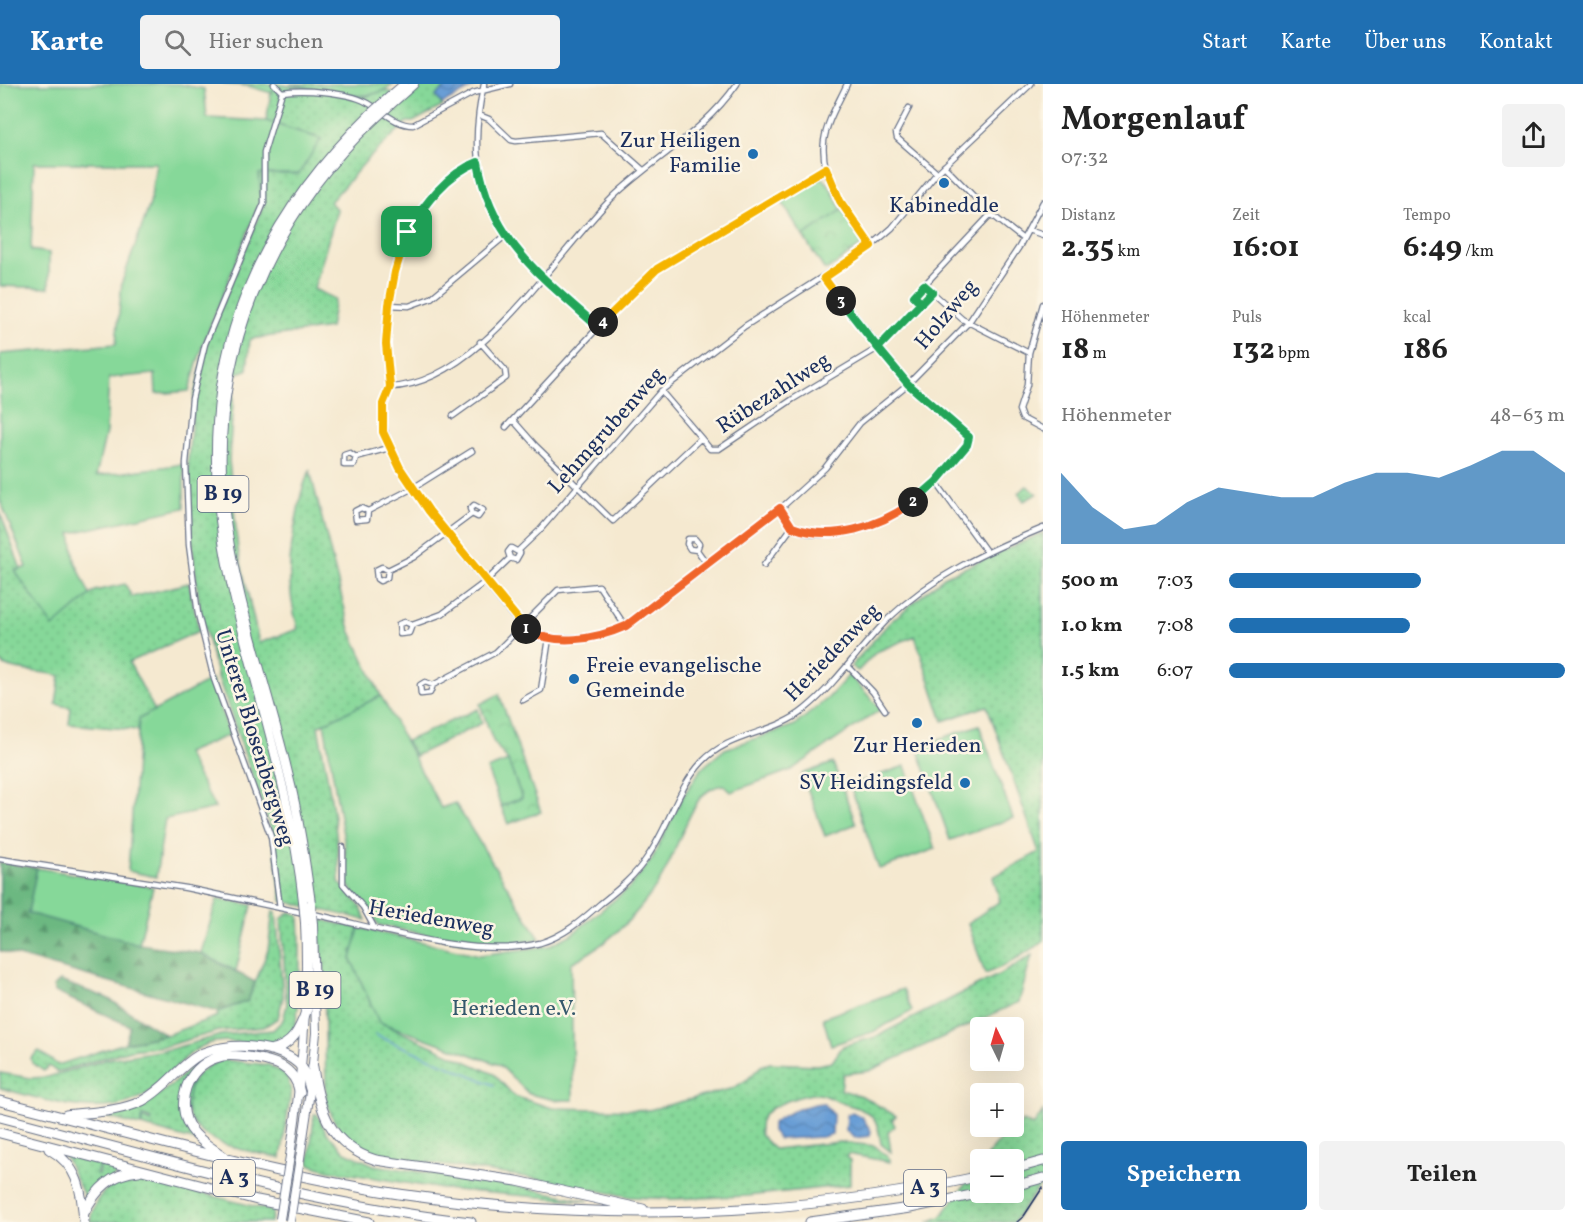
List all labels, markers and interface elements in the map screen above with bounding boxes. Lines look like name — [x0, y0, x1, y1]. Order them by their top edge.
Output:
search box — [140, 15, 560, 69]
text: Karte — [30, 23, 104, 62]
icon: search — [161, 26, 194, 59]
text: Hier suchen — [209, 27, 324, 58]
text: Start — [1202, 28, 1248, 57]
text: Karte — [1281, 28, 1331, 57]
text: Über uns — [1364, 28, 1446, 57]
text: Kontakt — [1479, 28, 1553, 57]
text: Morgenlauf — [1061, 98, 1246, 144]
button: share — [1502, 104, 1565, 167]
place label: Zur Heiligen Familie — [619, 126, 741, 182]
text: 07:32 — [1061, 144, 1108, 172]
marker: Zur Heiligen Familie — [746, 147, 760, 161]
marker: Kabineddle — [937, 176, 951, 190]
place label: Kabineddle — [889, 191, 999, 222]
text: Distanz — [1061, 205, 1116, 227]
text: Zeit — [1232, 205, 1260, 227]
text: Tempo — [1403, 205, 1451, 227]
pin — [381, 206, 432, 257]
icon: arrive — [390, 215, 423, 248]
text: 2.35 — [1061, 227, 1114, 269]
text: 16:01 — [1232, 227, 1300, 269]
text: 6:49 — [1403, 227, 1462, 269]
text: km — [1114, 241, 1140, 263]
text: /km — [1462, 241, 1494, 263]
street label: Holzweg — [908, 273, 986, 357]
pin: 3 — [826, 286, 856, 316]
text: 3 — [837, 290, 845, 312]
pin: 4 — [588, 307, 618, 337]
text: Höhenmeter — [1061, 307, 1150, 329]
text: Puls — [1232, 307, 1262, 329]
text: kcal — [1403, 307, 1431, 329]
text: 4 — [598, 311, 608, 333]
text: 18 — [1061, 329, 1089, 371]
text: 132 — [1232, 329, 1275, 371]
text: 186 — [1403, 329, 1448, 371]
text: m — [1089, 343, 1107, 365]
text: bpm — [1275, 343, 1310, 365]
street label: Rübezahlweg — [711, 346, 837, 442]
street label: Lehmgrubenweg — [541, 361, 673, 501]
text: Höhenmeter — [1061, 402, 1172, 430]
text: 48–63 m — [1490, 402, 1565, 430]
road number: B 19 — [198, 476, 248, 512]
pin: 2 — [898, 487, 928, 517]
text: 2 — [909, 491, 917, 513]
text: 500 m — [1061, 567, 1119, 595]
text: 7:03 — [1157, 567, 1193, 595]
street label: Heriedenweg — [778, 597, 888, 709]
text: 1.0 km — [1061, 612, 1123, 640]
text: 7:08 — [1157, 612, 1194, 640]
pin: 1 — [511, 614, 541, 644]
text: 1 — [523, 618, 529, 640]
street label: Unterer Blosenbergweg — [206, 626, 302, 850]
place label: Freie evangelische Gemeinde — [586, 651, 762, 707]
text: 1.5 km — [1061, 657, 1120, 685]
text: 6:07 — [1157, 657, 1194, 685]
marker: Freie evangelische Gemeinde — [567, 672, 581, 686]
marker: Zur Herieden — [910, 716, 924, 730]
place label: Zur Herieden — [852, 731, 982, 762]
place label: SV Heidingsfeld — [799, 768, 953, 799]
marker: SV Heidingsfeld — [958, 776, 972, 790]
street label: Heriedenweg — [366, 893, 496, 945]
road number: B 19 — [290, 972, 340, 1008]
park label: Herieden e.V. — [452, 994, 576, 1025]
north arrow — [970, 1017, 1024, 1071]
map controls — [970, 1017, 1024, 1203]
button: + — [970, 1083, 1024, 1137]
button: Speichern — [1061, 1141, 1307, 1210]
button: Teilen — [1319, 1141, 1565, 1210]
button: − — [970, 1149, 1024, 1203]
road number: A 3 — [213, 1160, 255, 1196]
road number: A 3 — [904, 1170, 946, 1206]

